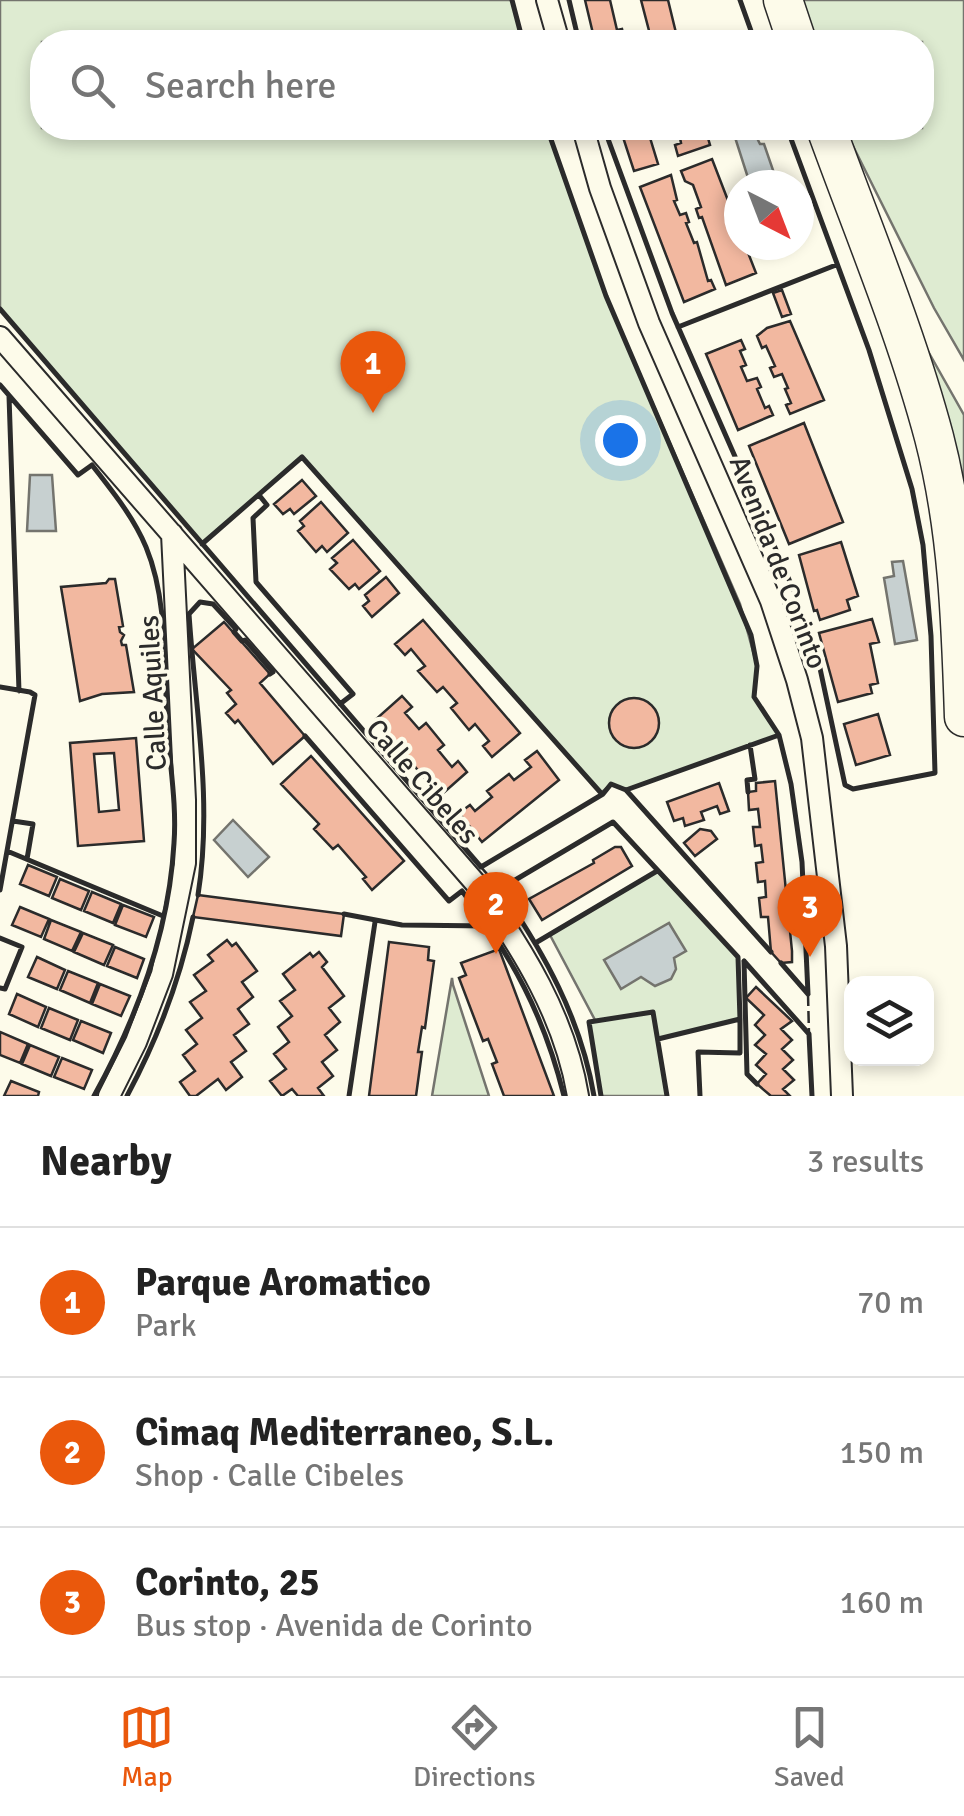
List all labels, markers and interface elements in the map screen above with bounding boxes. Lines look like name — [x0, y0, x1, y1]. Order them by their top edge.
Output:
search box — [30, 30, 934, 140]
icon: search — [65, 58, 120, 113]
text: Search here — [145, 62, 337, 109]
north arrow — [724, 170, 814, 260]
pin: 1 — [340, 330, 406, 413]
your location — [595, 415, 646, 466]
street label: Avenida de Corinto — [722, 451, 834, 674]
street label: Calle Aquiles — [132, 614, 174, 772]
street label: Calle Cibeles — [359, 712, 486, 851]
pin: 2 — [464, 872, 528, 954]
pin: 3 — [778, 874, 842, 957]
map controls — [844, 976, 934, 1066]
button: layers — [844, 976, 934, 1066]
text: Nearby — [40, 1136, 172, 1187]
text: 3 results — [807, 1142, 924, 1181]
text: Parque Aromatico — [135, 1259, 431, 1306]
text: 1 — [64, 1283, 81, 1322]
text: 70 m — [857, 1283, 924, 1322]
text: Park — [135, 1306, 197, 1345]
text: Cimaq Mediterraneo, S.L. — [135, 1409, 554, 1456]
text: 2 — [64, 1433, 81, 1472]
text: 150 m — [840, 1433, 924, 1472]
text: Shop · Calle Cibeles — [135, 1456, 404, 1495]
text: Corinto, 25 — [135, 1559, 320, 1606]
text: 3 — [64, 1583, 81, 1622]
text: 160 m — [840, 1583, 924, 1622]
text: Bus stop · Avenida de Corinto — [135, 1606, 533, 1645]
tab: Map — [119, 1700, 174, 1794]
tab: Directions — [413, 1700, 535, 1794]
tab: Saved — [774, 1700, 845, 1794]

